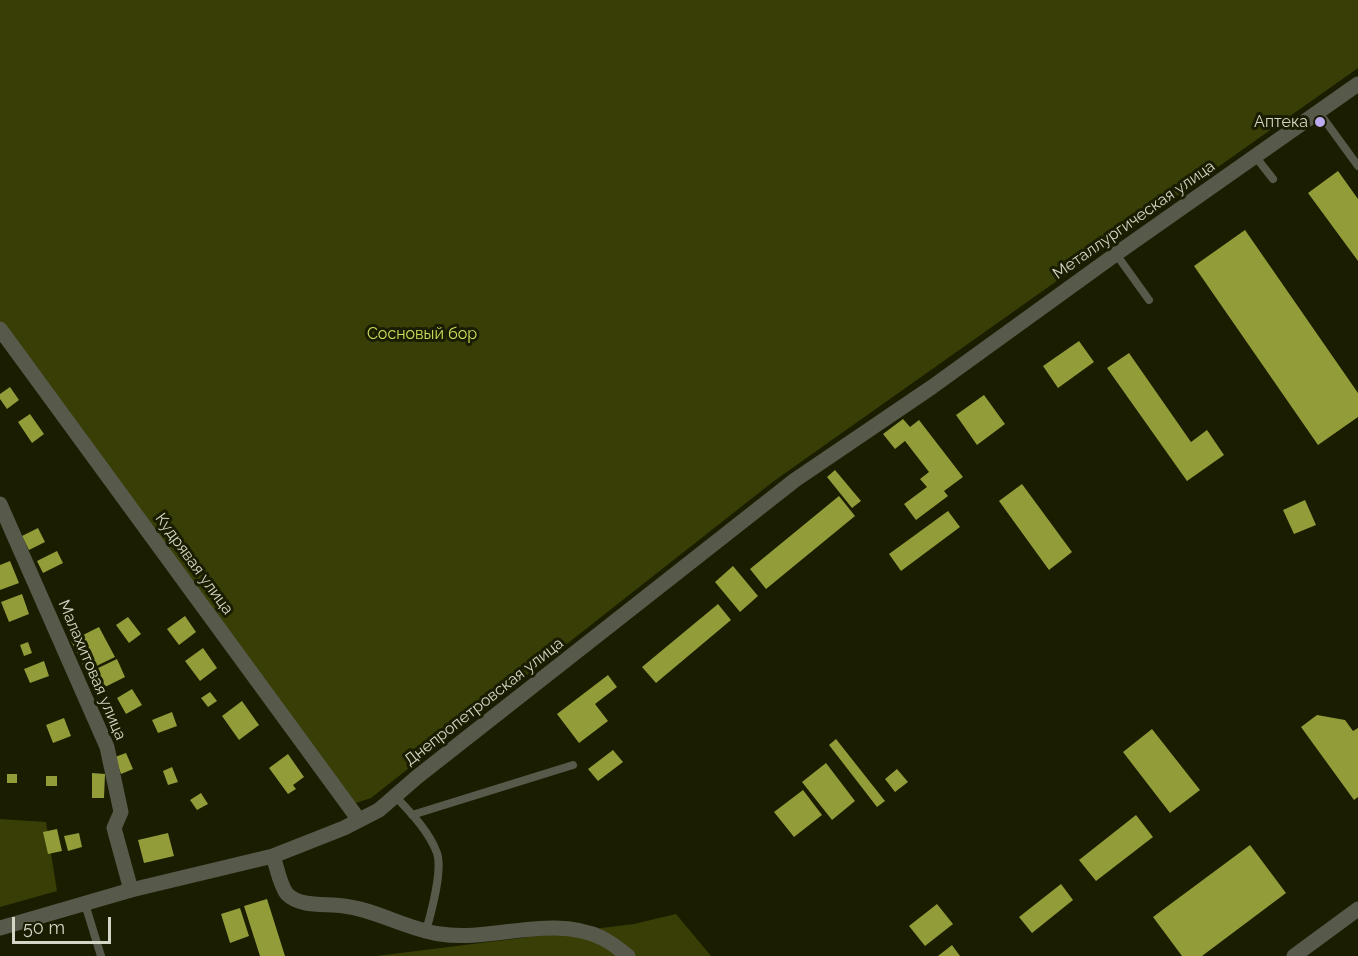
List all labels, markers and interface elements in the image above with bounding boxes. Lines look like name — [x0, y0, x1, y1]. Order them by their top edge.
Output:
place label: Аптека — [1254, 112, 1308, 132]
marker: Аптека — [1313, 115, 1327, 129]
street label: Металлургическая улица — [1049, 157, 1219, 283]
park label: Сосновый бор — [367, 324, 477, 344]
street label: Кудрявая улица — [151, 510, 237, 618]
street label: Малахитовая улица — [54, 597, 130, 743]
street label: Днепропетровская улица — [401, 634, 567, 770]
scale bar — [15, 905, 114, 943]
text: 50 m — [23, 917, 65, 938]

